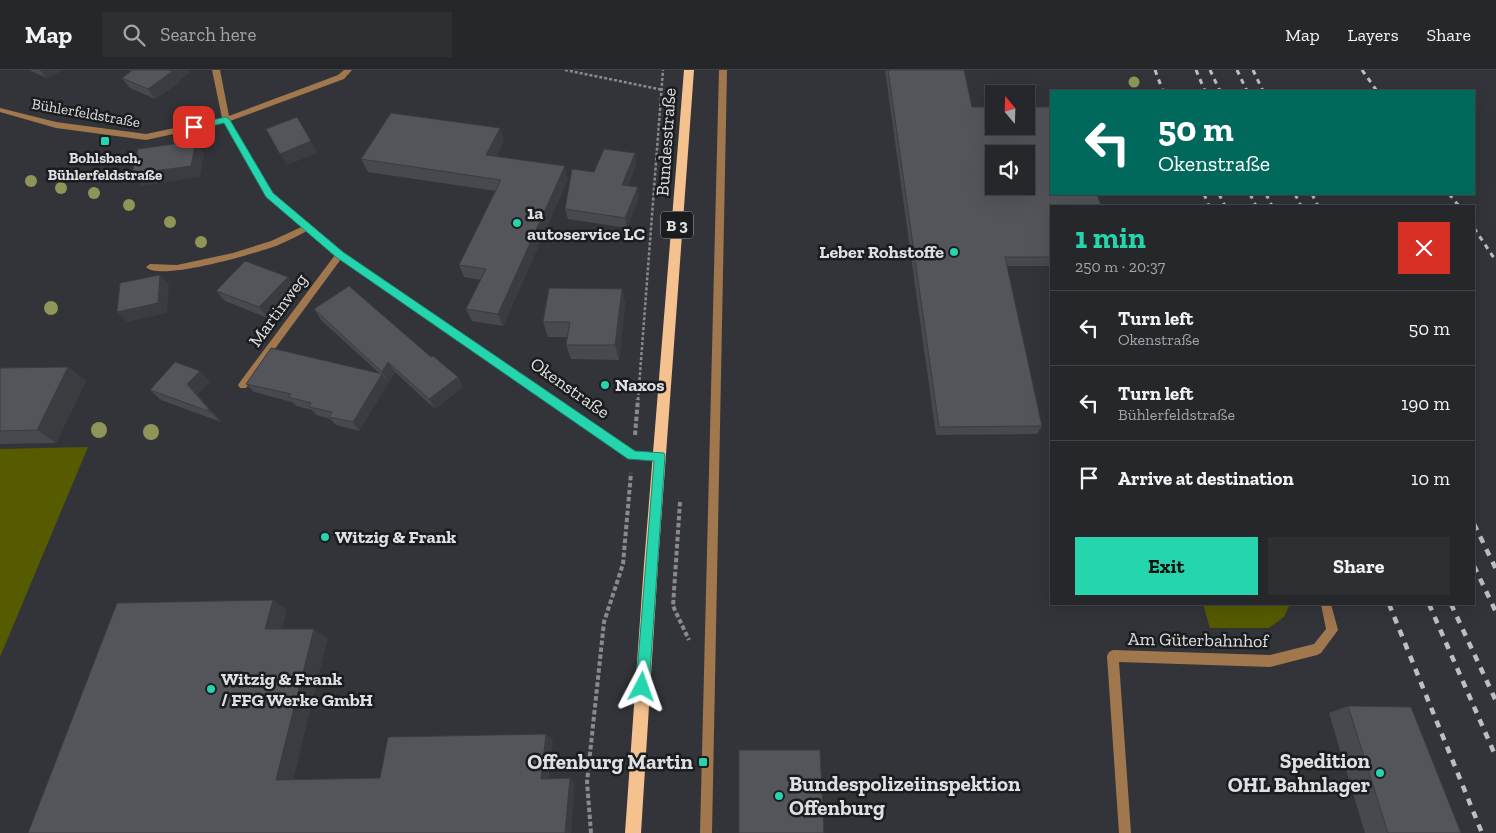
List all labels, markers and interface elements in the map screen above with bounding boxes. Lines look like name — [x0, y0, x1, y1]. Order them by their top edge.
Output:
search box — [102, 12, 452, 57]
text: Map — [25, 20, 72, 49]
icon: search — [120, 21, 148, 49]
text: Search here — [160, 23, 257, 46]
text: Map — [1285, 24, 1320, 46]
text: Layers — [1348, 24, 1399, 46]
text: Share — [1427, 24, 1471, 46]
north arrow — [985, 85, 1035, 135]
map controls — [985, 85, 1035, 195]
street label: Bundesstraße — [651, 87, 681, 197]
street label: Bühlerfeldstraße — [30, 95, 142, 131]
pin — [173, 106, 215, 148]
text: 50 m — [1158, 108, 1234, 150]
icon: left — [1075, 110, 1140, 175]
icon: arrive — [180, 113, 208, 141]
marker: Bohlsbach, Bühlerfeldstraße — [99, 135, 111, 147]
button: sound — [985, 145, 1035, 195]
place label: Bohlsbach, Bühlerfeldstraße — [48, 149, 162, 184]
text: Okenstraße — [1158, 150, 1270, 177]
place label: 1a autoservice LC — [527, 202, 645, 245]
road number: B 3 — [661, 212, 693, 238]
marker: 1a autoservice LC — [511, 217, 523, 229]
text: 1 min — [1075, 220, 1146, 256]
button: close — [1398, 222, 1450, 274]
place label: Leber Rohstoffe — [819, 241, 944, 263]
marker: Leber Rohstoffe — [948, 246, 960, 258]
text: 250 m · 20:37 — [1075, 257, 1165, 276]
street label: Martinweg — [244, 269, 312, 351]
text: Turn left — [1118, 307, 1193, 330]
icon: left — [1075, 314, 1103, 342]
text: 50 m — [1409, 317, 1450, 340]
text: Okenstraße — [1118, 330, 1200, 349]
street label: Okenstraße — [526, 353, 614, 423]
place label: Naxos — [615, 374, 665, 396]
marker: Naxos — [599, 379, 611, 391]
text: Turn left — [1118, 382, 1193, 405]
icon: left — [1075, 389, 1103, 417]
text: 190 m — [1401, 392, 1450, 415]
text: Bühlerfeldstraße — [1118, 405, 1235, 424]
icon: arrive — [1075, 464, 1103, 492]
text: Arrive at destination — [1118, 467, 1294, 490]
text: 10 m — [1411, 467, 1450, 490]
place label: Witzig & Frank — [335, 526, 456, 548]
marker: Witzig & Frank — [319, 531, 331, 543]
button: Exit — [1075, 537, 1258, 595]
button: Share — [1268, 537, 1450, 595]
street label: Am Güterbahnhof — [1128, 628, 1270, 652]
position arrow — [615, 660, 667, 712]
place label: Witzig & Frank / FFG Werke GmbH — [221, 668, 373, 711]
marker: Witzig & Frank / FFG Werke GmbH — [205, 683, 217, 695]
place label: Spedition OHL Bahnlager — [1228, 748, 1371, 797]
place label: Offenburg Martin — [527, 749, 694, 774]
marker: Offenburg Martin — [697, 756, 709, 768]
marker: Spedition OHL Bahnlager — [1374, 767, 1386, 779]
place label: Bundespolizeiinspektion Offenburg — [789, 771, 1021, 820]
marker: Bundespolizeiinspektion Offenburg — [773, 790, 785, 802]

